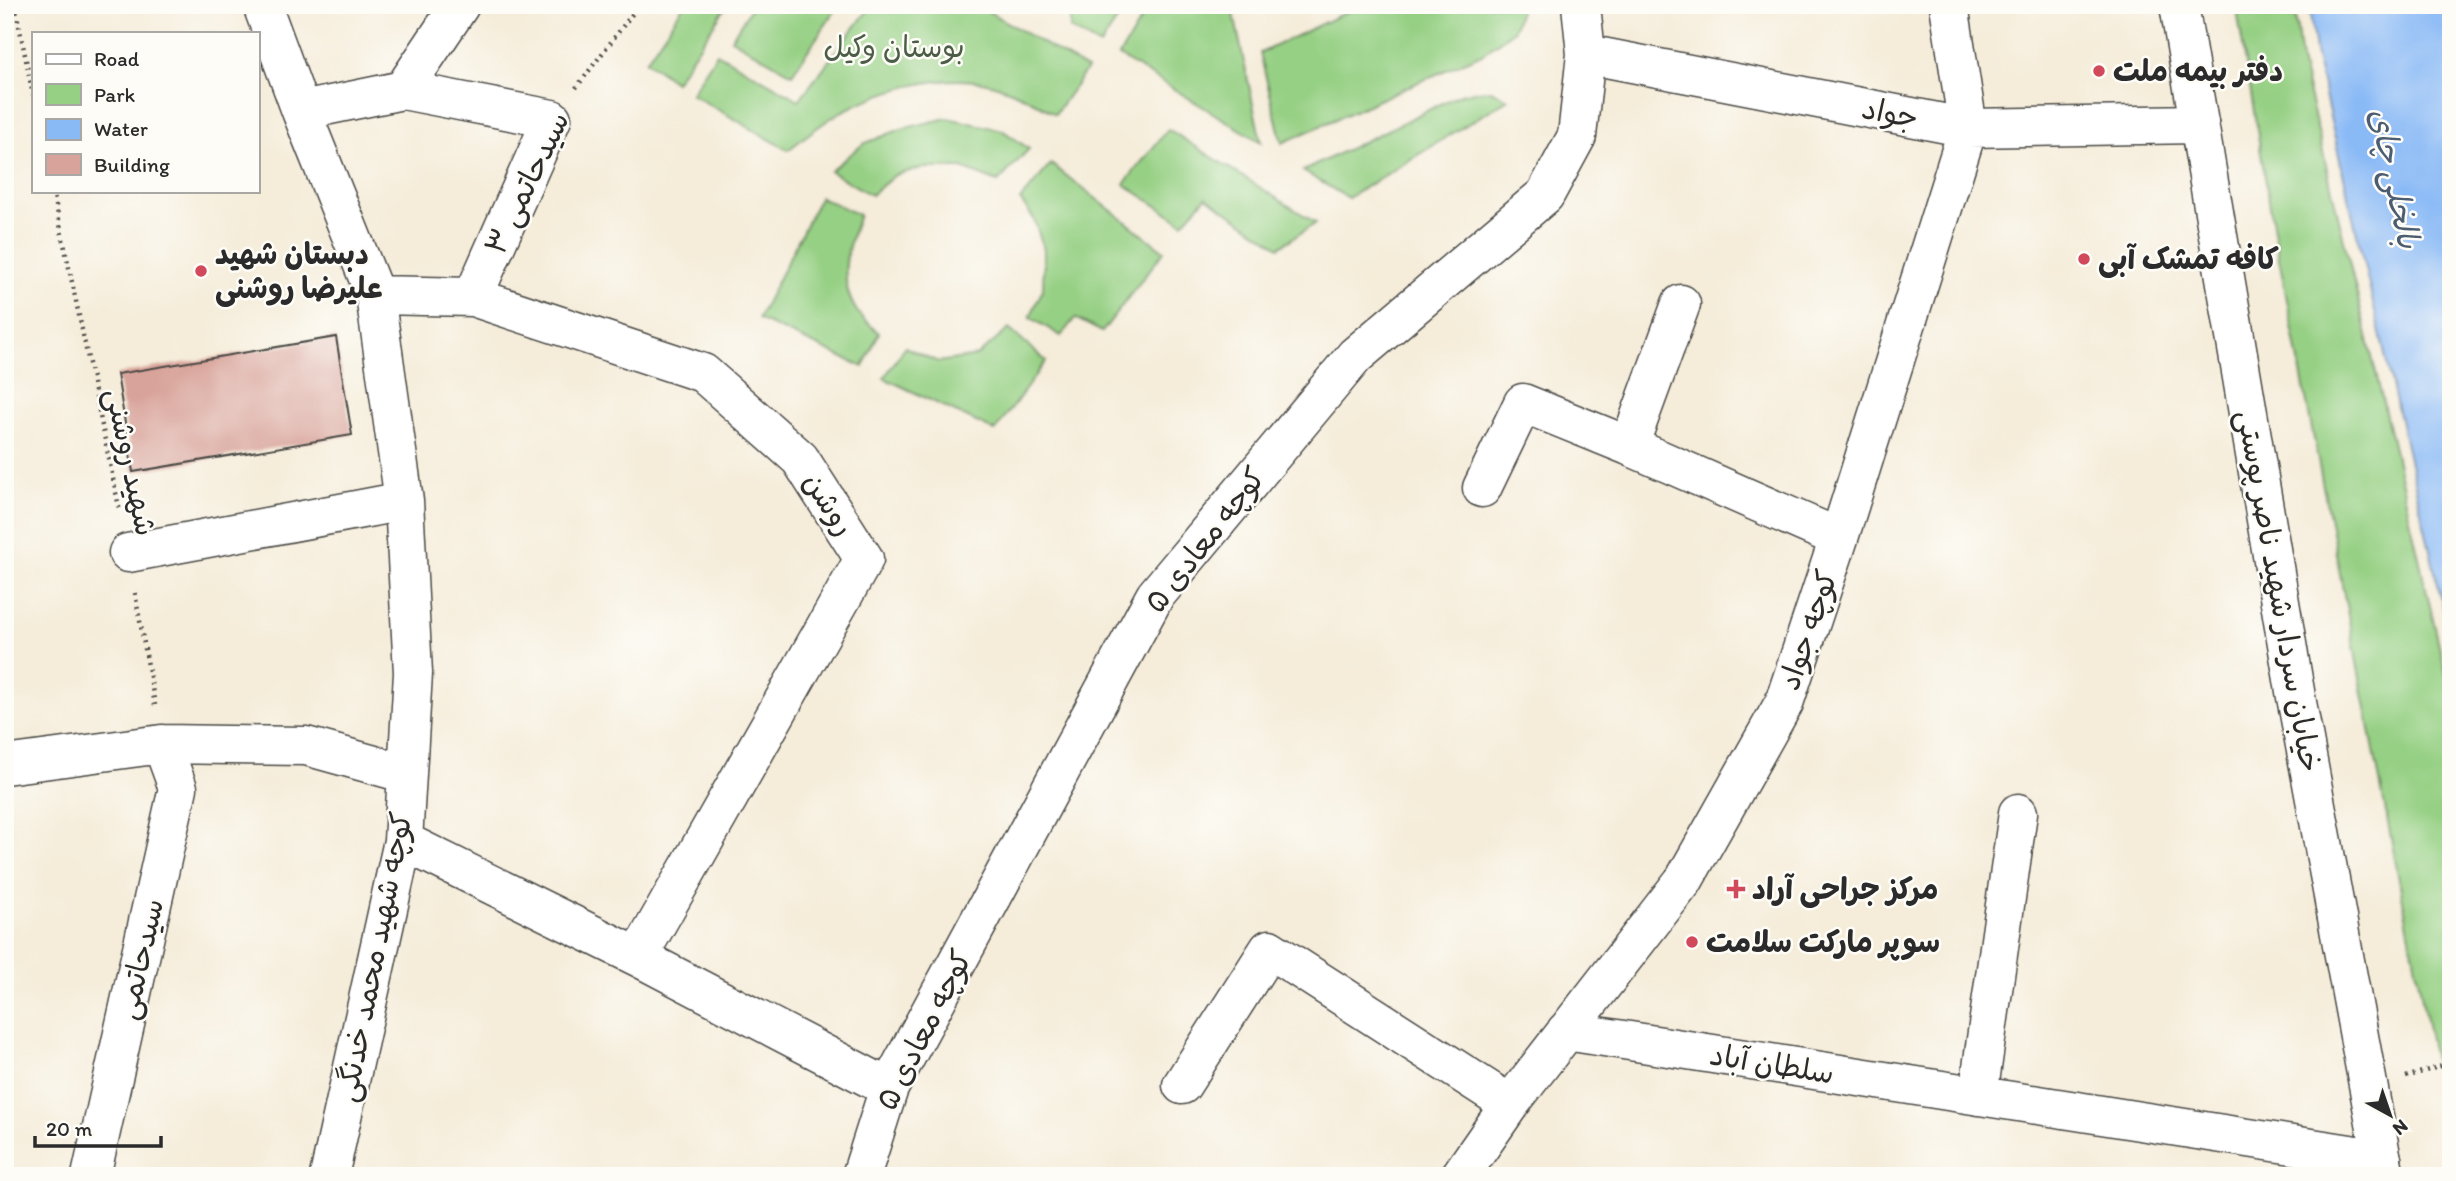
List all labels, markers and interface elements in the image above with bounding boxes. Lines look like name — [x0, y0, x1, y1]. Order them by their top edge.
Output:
park label: بوستان وکیل — [823, 28, 965, 65]
legend — [32, 32, 259, 192]
text: Road — [94, 46, 140, 71]
place label: دفتر بیمه ملت — [2113, 52, 2283, 89]
marker: دفتر بیمه ملت — [2091, 63, 2107, 79]
text: Park — [94, 82, 136, 107]
street label: جواد — [1859, 89, 1922, 136]
water label: بالخلی چای — [2360, 104, 2429, 254]
street label: سیدحاتمی ۳ — [476, 105, 578, 261]
text: Water — [94, 116, 148, 141]
text: Building — [94, 152, 170, 177]
place label: دبستان شهید علیرضا روشنی — [215, 235, 382, 307]
place label: کافه تمشک آبی — [2098, 240, 2280, 278]
marker: کافه تمشک آبی — [2076, 251, 2092, 267]
marker: دبستان شهید علیرضا روشنی — [193, 263, 209, 279]
street label: شهید روشنی — [97, 385, 165, 539]
street label: خیابان سردار شهید ناصر پوستی — [2228, 407, 2330, 775]
street label: کوچه معادی ۵ — [1136, 459, 1274, 621]
street label: روشن — [795, 465, 864, 543]
street label: کوچه جواد — [1770, 565, 1846, 695]
street label: کوچه شهید محمد خدنگی — [327, 809, 421, 1105]
place label: مرکز جراحی آراد — [1752, 870, 1938, 908]
marker: مرکز جراحی آراد — [1726, 879, 1746, 899]
street label: سیدحاتمی — [108, 895, 172, 1023]
place label: سوپر مارکت سلامت — [1706, 923, 1940, 961]
marker: سوپر مارکت سلامت — [1684, 934, 1700, 950]
street label: کوچه معادی ۵ — [867, 943, 981, 1117]
street label: سلطان آباد — [1707, 1035, 1837, 1092]
north arrow — [2354, 1080, 2424, 1150]
scale bar — [35, 1104, 161, 1148]
text: N — [2388, 1115, 2413, 1141]
text: 20 m — [46, 1116, 93, 1141]

